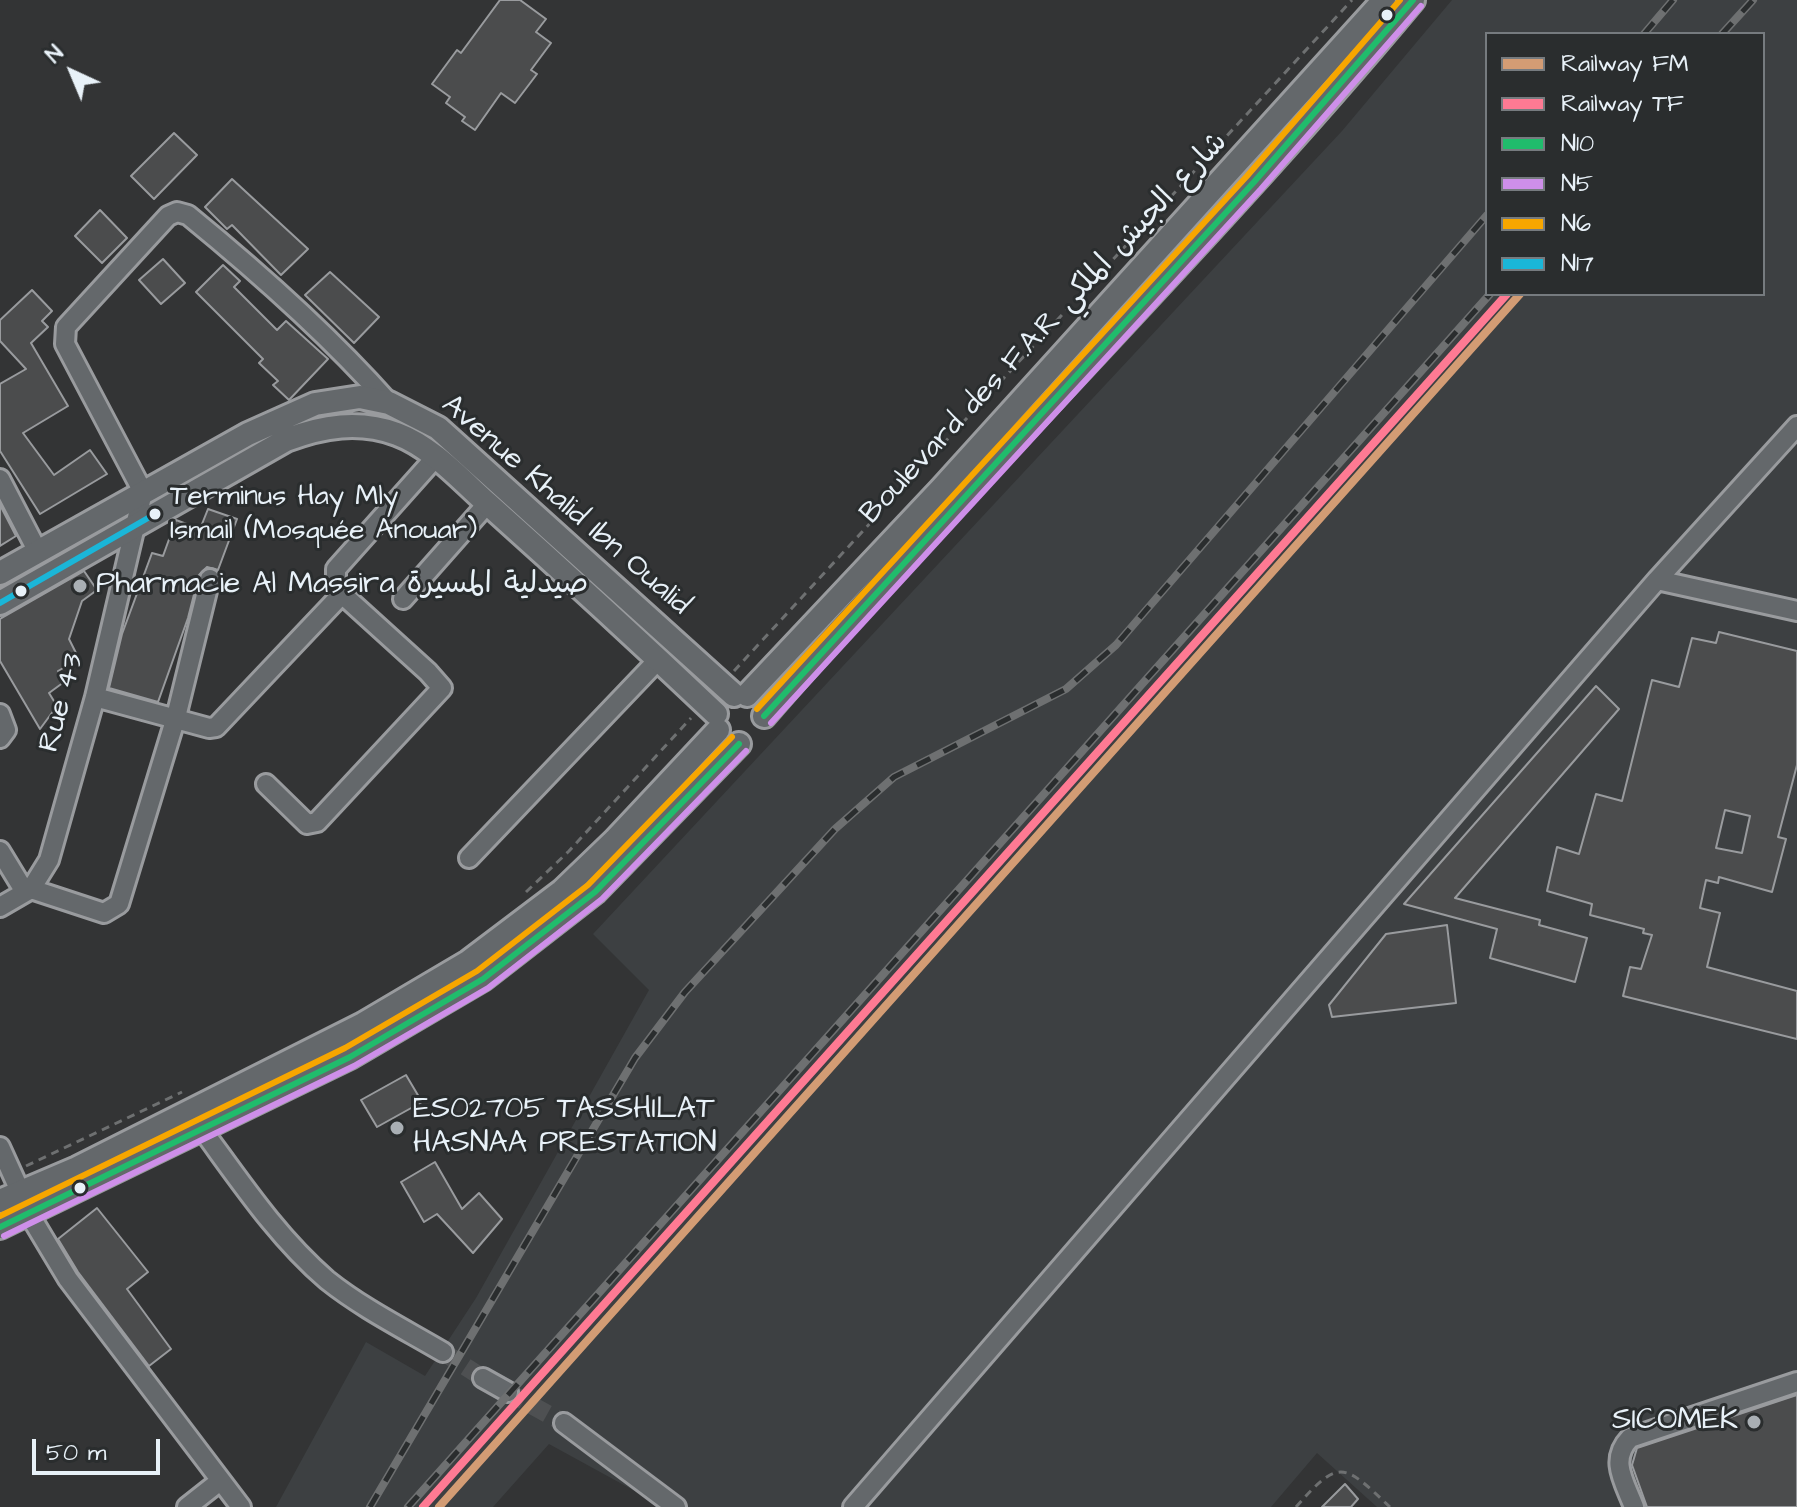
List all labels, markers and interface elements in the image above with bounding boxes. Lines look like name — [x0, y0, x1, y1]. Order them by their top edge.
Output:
unlabelled marker — [1379, 7, 1395, 23]
north arrow — [32, 32, 112, 112]
legend — [1485, 32, 1765, 296]
text: N — [39, 38, 71, 70]
text: Railway FM — [1561, 47, 1689, 81]
text: Railway TF — [1561, 87, 1684, 121]
street label: Boulevard des F.A.R شارع الجيش الملكي — [854, 126, 1236, 532]
text: N10 — [1561, 127, 1594, 161]
text: N5 — [1561, 167, 1593, 201]
text: N6 — [1561, 207, 1591, 241]
text: N17 — [1561, 247, 1594, 281]
street label: Avenue Khalid Ibn Oualid — [433, 388, 697, 624]
place label: Terminus Hay Mly Ismail (Mosquée Anouar) — [170, 481, 477, 547]
marker: Terminus Hay Mly Ismail (Mosquée Anouar) — [147, 506, 163, 522]
place label: Pharmacie Al Massira صيدلية المسيرة — [96, 568, 588, 604]
marker: Pharmacie Al Massira صيدلية المسيرة — [71, 577, 89, 595]
unlabelled marker — [13, 583, 29, 599]
street label: Rue 43 — [33, 650, 93, 756]
place label: ES02705 TASSHILAT HASNAA PRESTATION — [413, 1093, 717, 1164]
marker: ES02705 TASSHILAT HASNAA PRESTATION — [388, 1119, 406, 1137]
unlabelled marker — [72, 1180, 88, 1196]
place label: SICOMEK — [1612, 1404, 1738, 1440]
marker: SICOMEK — [1745, 1413, 1763, 1431]
scale bar — [36, 1423, 164, 1473]
text: 50 m — [46, 1436, 106, 1470]

